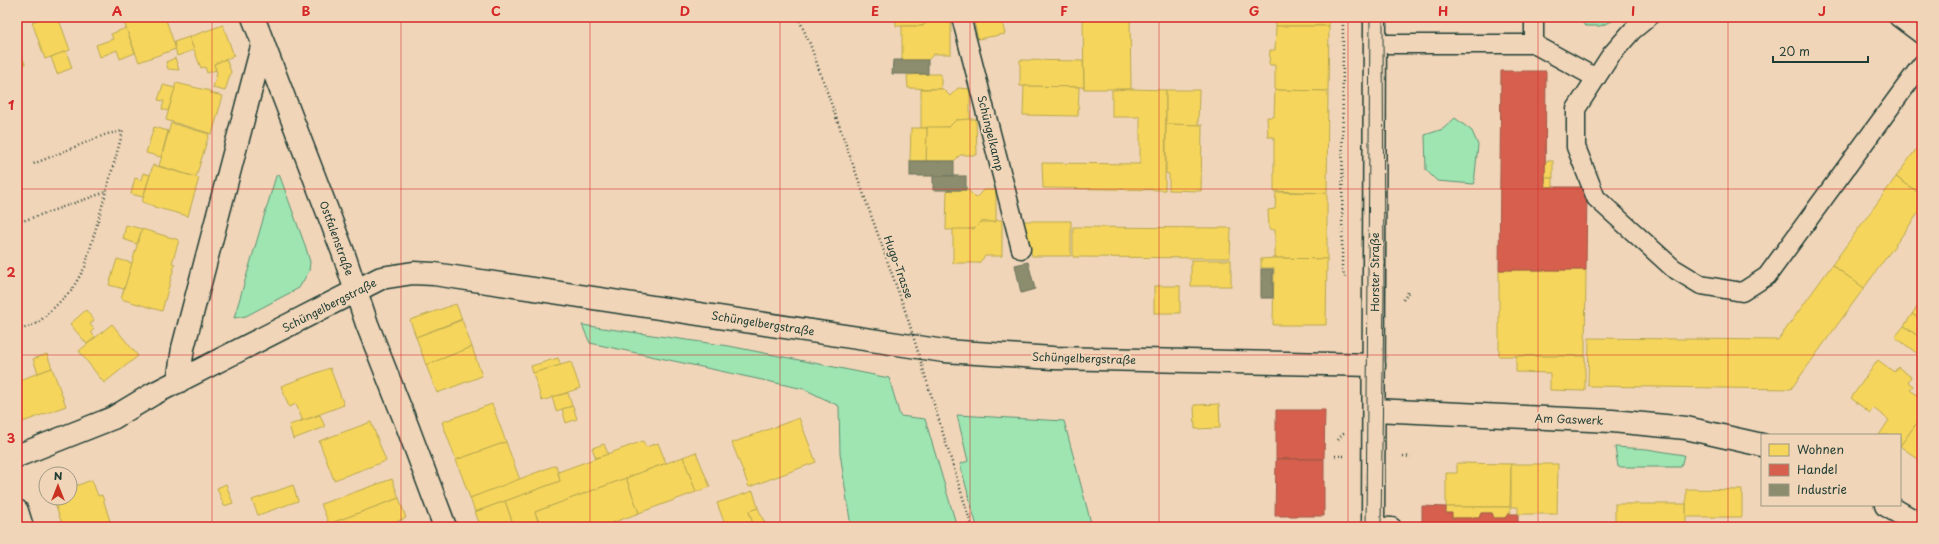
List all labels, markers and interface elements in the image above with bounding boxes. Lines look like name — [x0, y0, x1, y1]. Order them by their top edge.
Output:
text: A — [112, 1, 122, 20]
text: B — [302, 1, 311, 20]
text: C — [491, 1, 501, 20]
text: D — [680, 1, 690, 20]
text: E — [871, 1, 879, 20]
text: F — [1060, 1, 1068, 20]
text: G — [1249, 1, 1259, 20]
text: H — [1438, 1, 1448, 20]
text: I — [1631, 1, 1635, 20]
text: J — [1818, 1, 1826, 20]
scale bar — [1773, 38, 1868, 64]
text: 20 m — [1779, 42, 1810, 60]
street label: Schüngelkamp — [973, 93, 1009, 173]
text: 1 — [8, 95, 14, 114]
street label: Ostfalenstraße — [316, 198, 358, 278]
street label: Horster Straße — [1366, 232, 1383, 312]
street label: Hugo-Trasse — [880, 233, 918, 301]
text: 2 — [6, 262, 16, 281]
street label: Schüngelbergstraße — [279, 274, 379, 336]
street label: Schüngelbergstraße — [710, 306, 816, 340]
street label: Schüngelbergstraße — [1032, 348, 1136, 368]
street label: Am Gaswerk — [1534, 409, 1604, 429]
text: 3 — [7, 428, 16, 447]
legend — [1761, 434, 1901, 506]
text: Wohnen — [1797, 440, 1844, 458]
text: Handel — [1797, 460, 1837, 478]
north arrow — [38, 466, 78, 506]
text: N — [54, 467, 63, 484]
text: Industrie — [1797, 480, 1847, 498]

